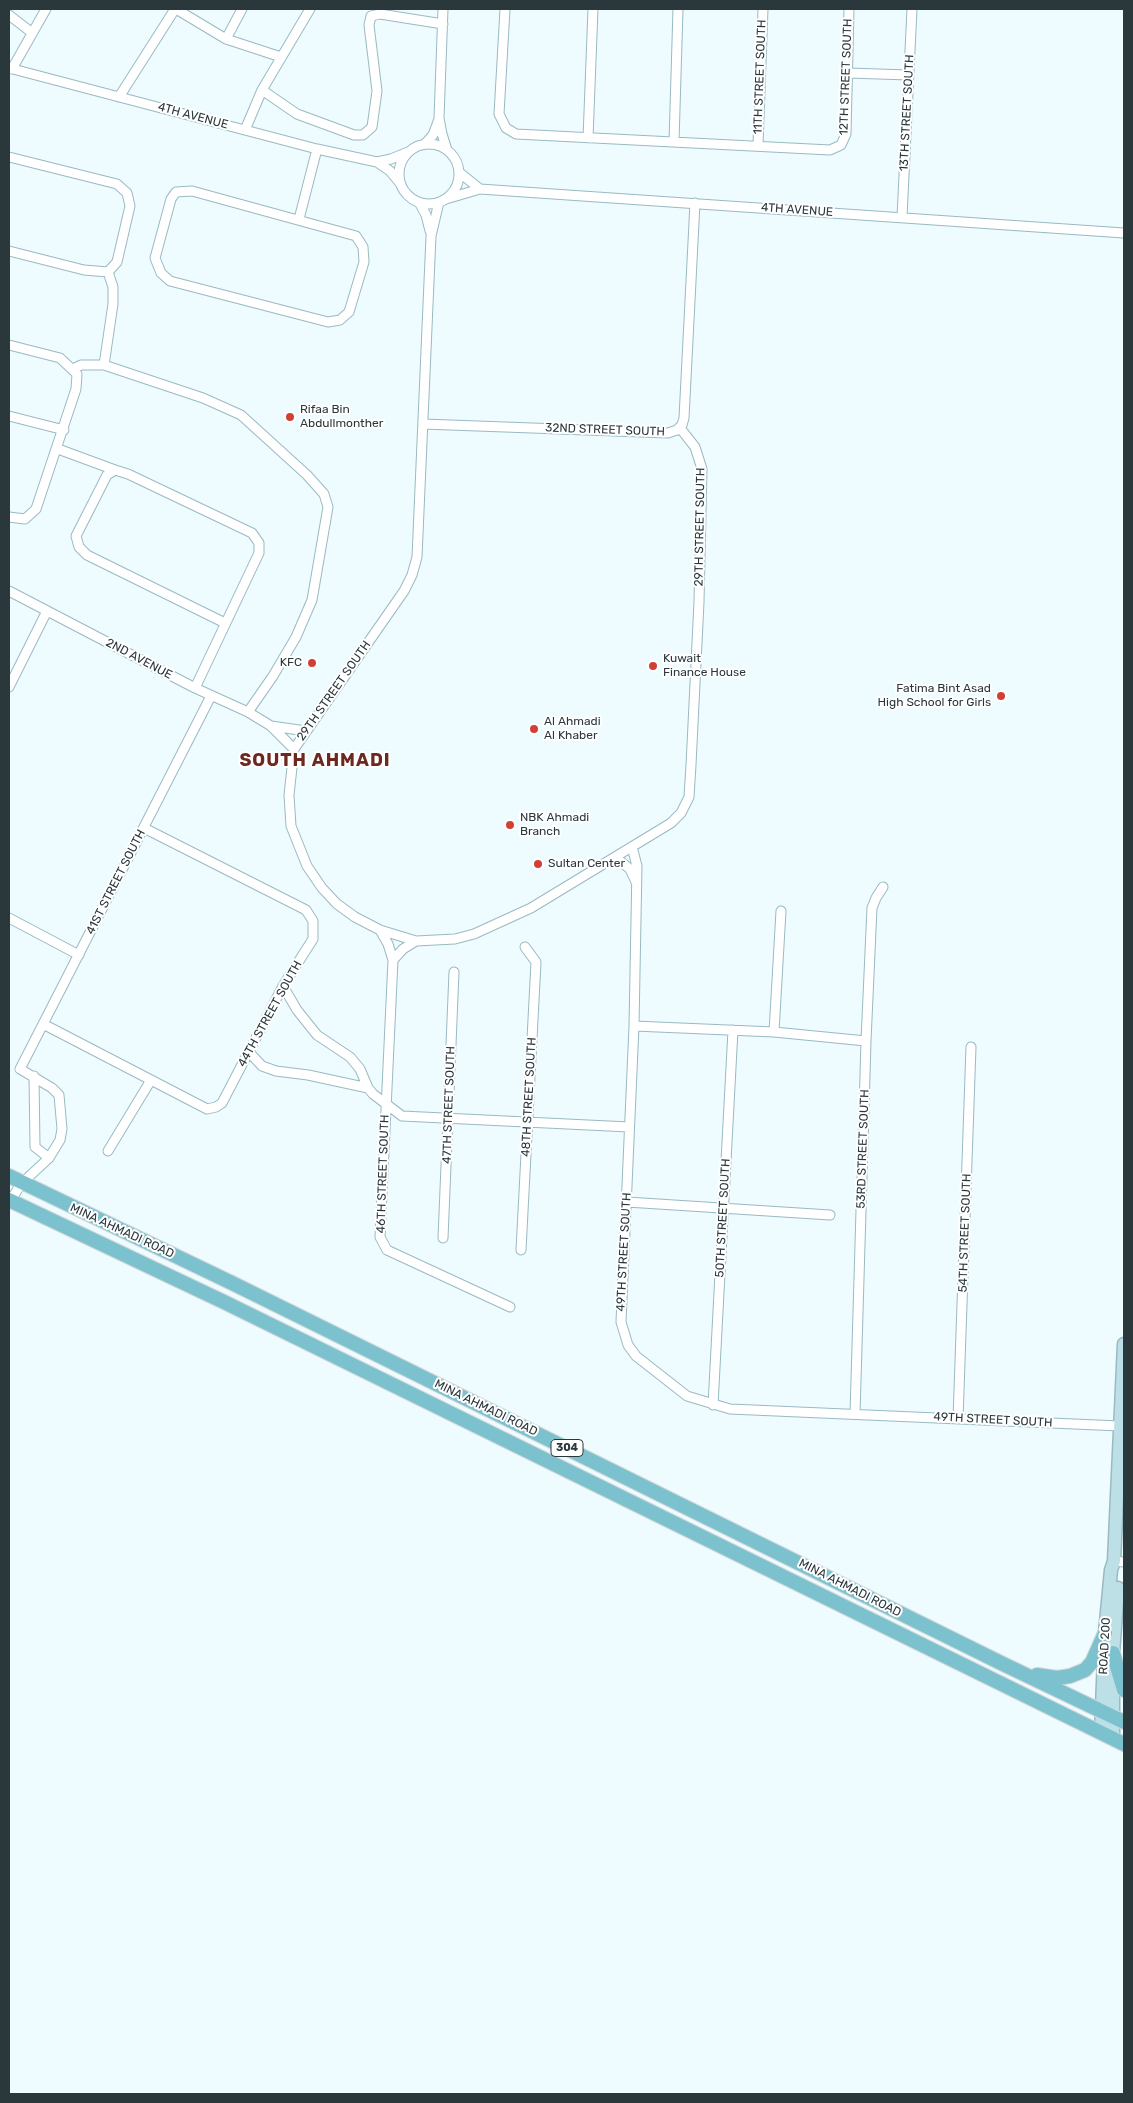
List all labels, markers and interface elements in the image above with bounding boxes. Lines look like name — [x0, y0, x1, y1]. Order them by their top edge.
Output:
street label: 12TH STREET SOUTH — [837, 18, 855, 136]
street label: 11TH STREET SOUTH — [751, 19, 769, 135]
street label: 13TH STREET SOUTH — [897, 54, 917, 172]
street label: 4TH AVENUE — [156, 100, 230, 132]
street label: 4TH AVENUE — [760, 200, 834, 220]
place label: Rifaa Bin Abdullmonther — [300, 403, 383, 431]
marker: Rifaa Bin Abdullmonther — [284, 411, 296, 423]
street label: 32ND STREET SOUTH — [545, 421, 665, 439]
street label: 29TH STREET SOUTH — [692, 468, 708, 586]
street label: 2ND AVENUE — [103, 635, 175, 683]
street label: 29TH STREET SOUTH — [294, 638, 374, 744]
place label: Kuwait Finance House — [663, 652, 746, 680]
place label: KFC — [280, 656, 302, 670]
marker: KFC — [306, 657, 318, 669]
marker: Kuwait Finance House — [647, 660, 659, 672]
place label: Fatima Bint Asad High School for Girls — [878, 682, 991, 710]
marker: Fatima Bint Asad High School for Girls — [995, 690, 1007, 702]
place label: Al Ahmadi Al Khaber — [544, 715, 601, 743]
marker: Al Ahmadi Al Khaber — [528, 723, 540, 735]
district label: SOUTH AHMADI — [238, 750, 392, 772]
place label: NBK Ahmadi Branch — [520, 811, 589, 839]
marker: NBK Ahmadi Branch — [504, 819, 516, 831]
street label: 41ST STREET SOUTH — [83, 827, 149, 937]
place label: Sultan Center — [548, 857, 625, 871]
marker: Sultan Center — [532, 858, 544, 870]
street label: 44TH STREET SOUTH — [235, 958, 305, 1070]
street label: 48TH STREET SOUTH — [519, 1037, 539, 1157]
street label: 47TH STREET SOUTH — [440, 1046, 458, 1164]
street label: 53RD STREET SOUTH — [854, 1089, 872, 1209]
street label: 46TH STREET SOUTH — [374, 1114, 392, 1234]
street label: 50TH STREET SOUTH — [713, 1158, 733, 1278]
street label: 54TH STREET SOUTH — [956, 1173, 974, 1293]
street label: 49TH STREET SOUTH — [614, 1192, 634, 1312]
street label: MINA AHMADI ROAD — [68, 1201, 176, 1261]
street label: MINA AHMADI ROAD — [432, 1377, 540, 1439]
street label: 49TH STREET SOUTH — [933, 1410, 1053, 1430]
road number: 304 — [551, 1440, 583, 1456]
street label: MINA AHMADI ROAD — [796, 1556, 904, 1620]
street label: ROAD 200 — [1096, 1617, 1114, 1675]

